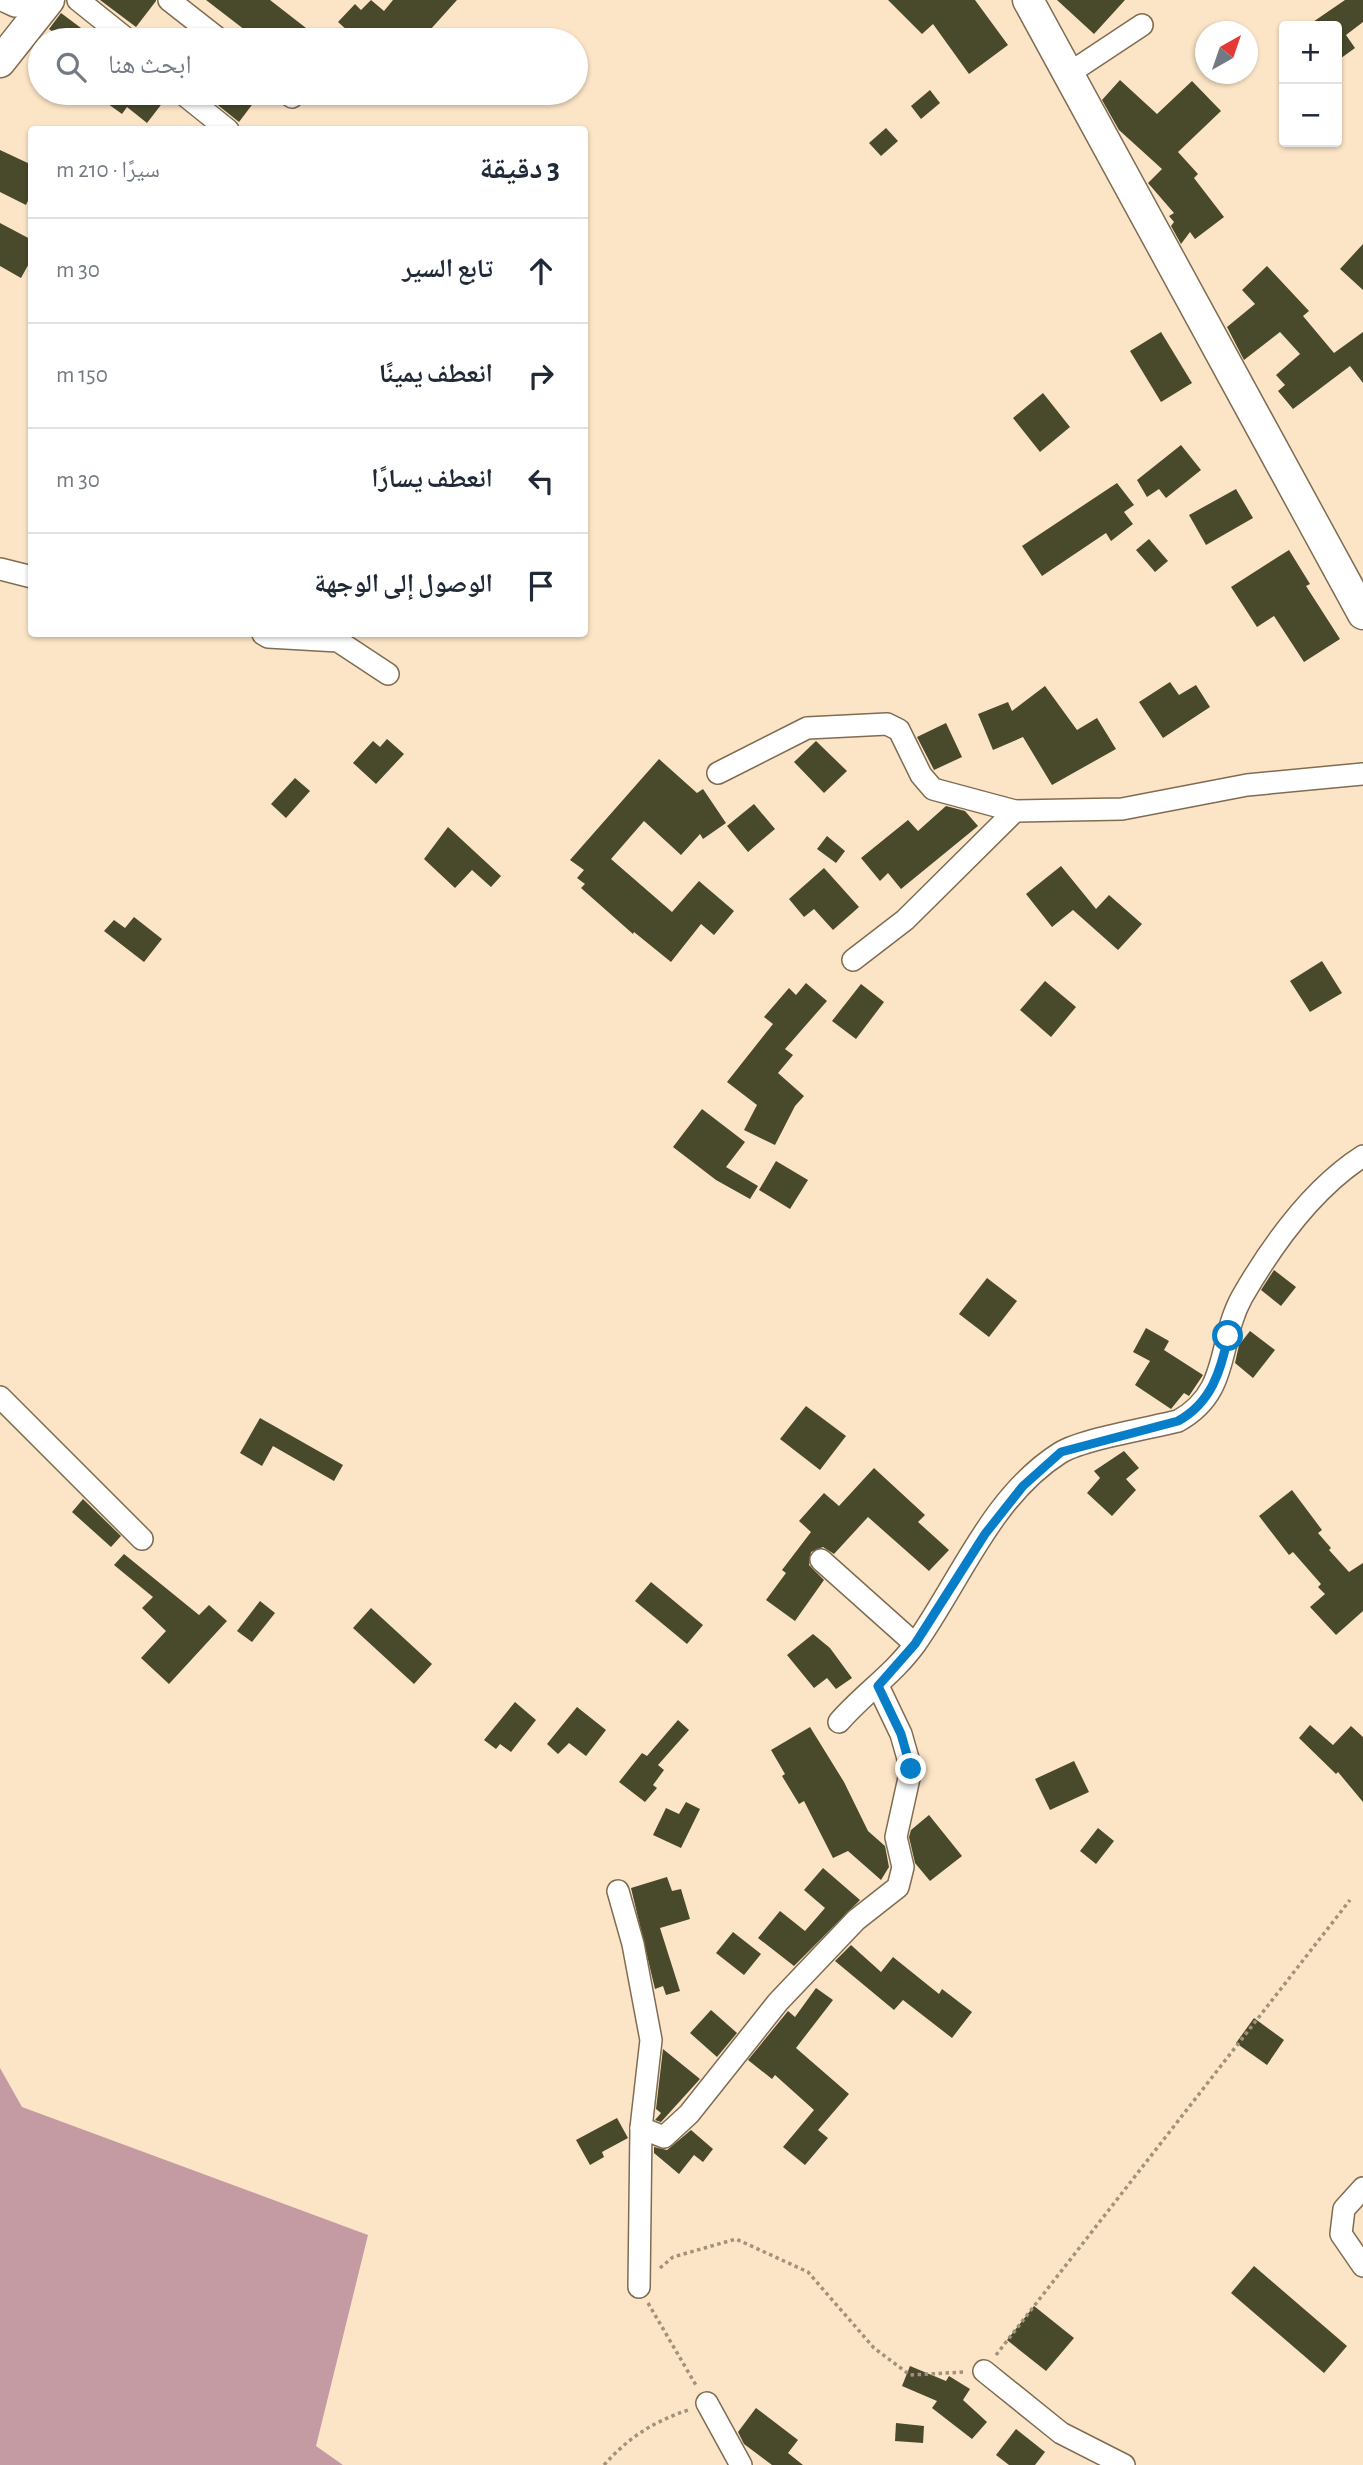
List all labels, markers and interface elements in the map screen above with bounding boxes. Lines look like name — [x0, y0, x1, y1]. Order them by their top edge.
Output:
north arrow — [1195, 21, 1258, 84]
map controls — [1279, 21, 1342, 147]
button: + — [1279, 21, 1342, 84]
search box — [28, 28, 588, 105]
icon: search — [52, 48, 90, 86]
text: ابحث هنا — [108, 52, 192, 78]
button: − — [1279, 84, 1342, 147]
text: 3 دقيقة — [480, 154, 560, 184]
text: سيرًا · 210 m — [56, 159, 160, 182]
icon: ahead — [522, 252, 560, 290]
text: تابع السير — [402, 256, 493, 282]
text: 30 m — [56, 259, 100, 282]
icon: right — [522, 357, 560, 395]
text: انعطف يمينًا — [379, 361, 493, 387]
text: 150 m — [56, 364, 108, 387]
icon: left — [522, 462, 560, 500]
text: انعطف يسارًا — [371, 466, 493, 492]
text: 30 m — [56, 469, 100, 492]
icon: arrive — [522, 567, 560, 605]
text: الوصول إلى الوجهة — [314, 571, 493, 597]
route start — [1212, 1320, 1243, 1351]
route end — [895, 1753, 926, 1784]

